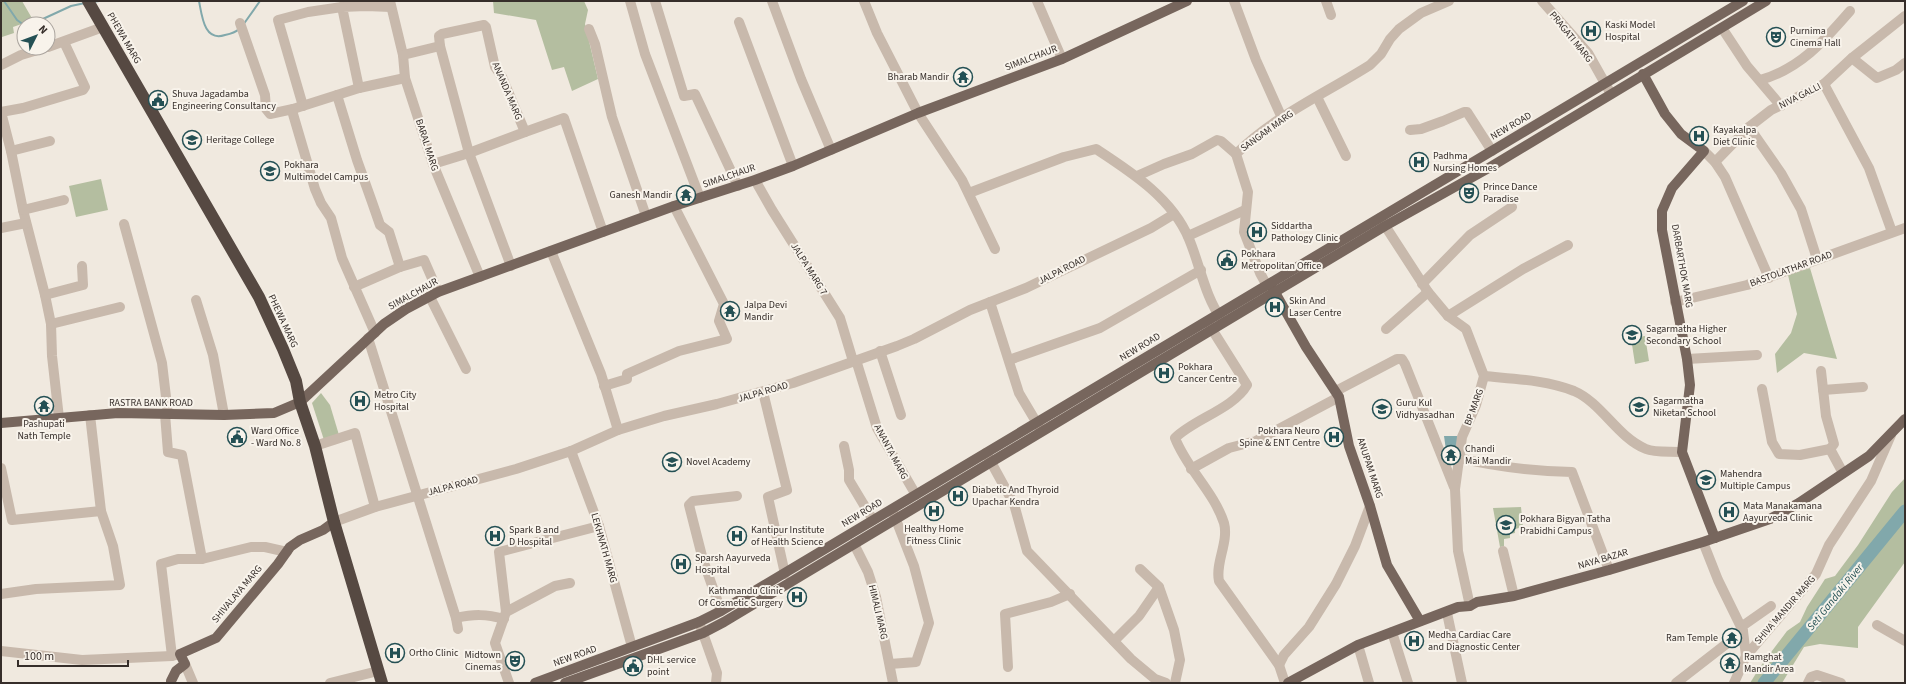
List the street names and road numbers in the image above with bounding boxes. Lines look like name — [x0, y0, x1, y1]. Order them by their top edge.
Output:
street label: PRAGATI MARG — [1546, 8, 1596, 66]
street label: PHEWA MARG — [104, 10, 144, 66]
street label: SIMALCHAUR — [1003, 42, 1059, 74]
street label: ANANDA MARG — [488, 60, 526, 122]
street label: NIVA GALLI — [1777, 79, 1823, 113]
street label: SANGAM MARG — [1238, 107, 1296, 155]
street label: NEW ROAD — [1488, 109, 1534, 143]
street label: BARAL MARG — [412, 117, 442, 173]
street label: SIMALCHAUR — [701, 160, 758, 192]
street label: DARBARTHOK MARG — [1668, 223, 1696, 309]
street label: JALPA MARG 7 — [787, 240, 831, 298]
street label: BASTOLATHAR ROAD — [1748, 248, 1834, 290]
street label: JALPA ROAD — [1036, 252, 1088, 288]
street label: SIMALCHAUR — [386, 274, 441, 313]
street label: PHEWA MARG — [265, 292, 301, 350]
street label: NEW ROAD — [1117, 329, 1163, 365]
street label: JALPA ROAD — [736, 378, 790, 406]
street label: BP MARG — [1461, 387, 1487, 427]
street label: RASTRA BANK ROAD — [109, 396, 193, 410]
street label: ANANTA MARG — [871, 422, 911, 482]
street label: ANUPAM MARG — [1354, 436, 1386, 500]
street label: JALPA ROAD — [426, 473, 480, 499]
street label: NEW ROAD — [839, 495, 885, 531]
street label: LEKHNATH MARG — [587, 511, 621, 585]
street label: NAYA BAZAR — [1576, 545, 1630, 573]
street label: SHIVALAYA MARG — [209, 562, 265, 626]
street label: SHIVA MANDIR MARG — [1751, 573, 1819, 647]
street label: HIMALI MARG — [865, 583, 891, 641]
street label: NEW ROAD — [551, 642, 599, 670]

